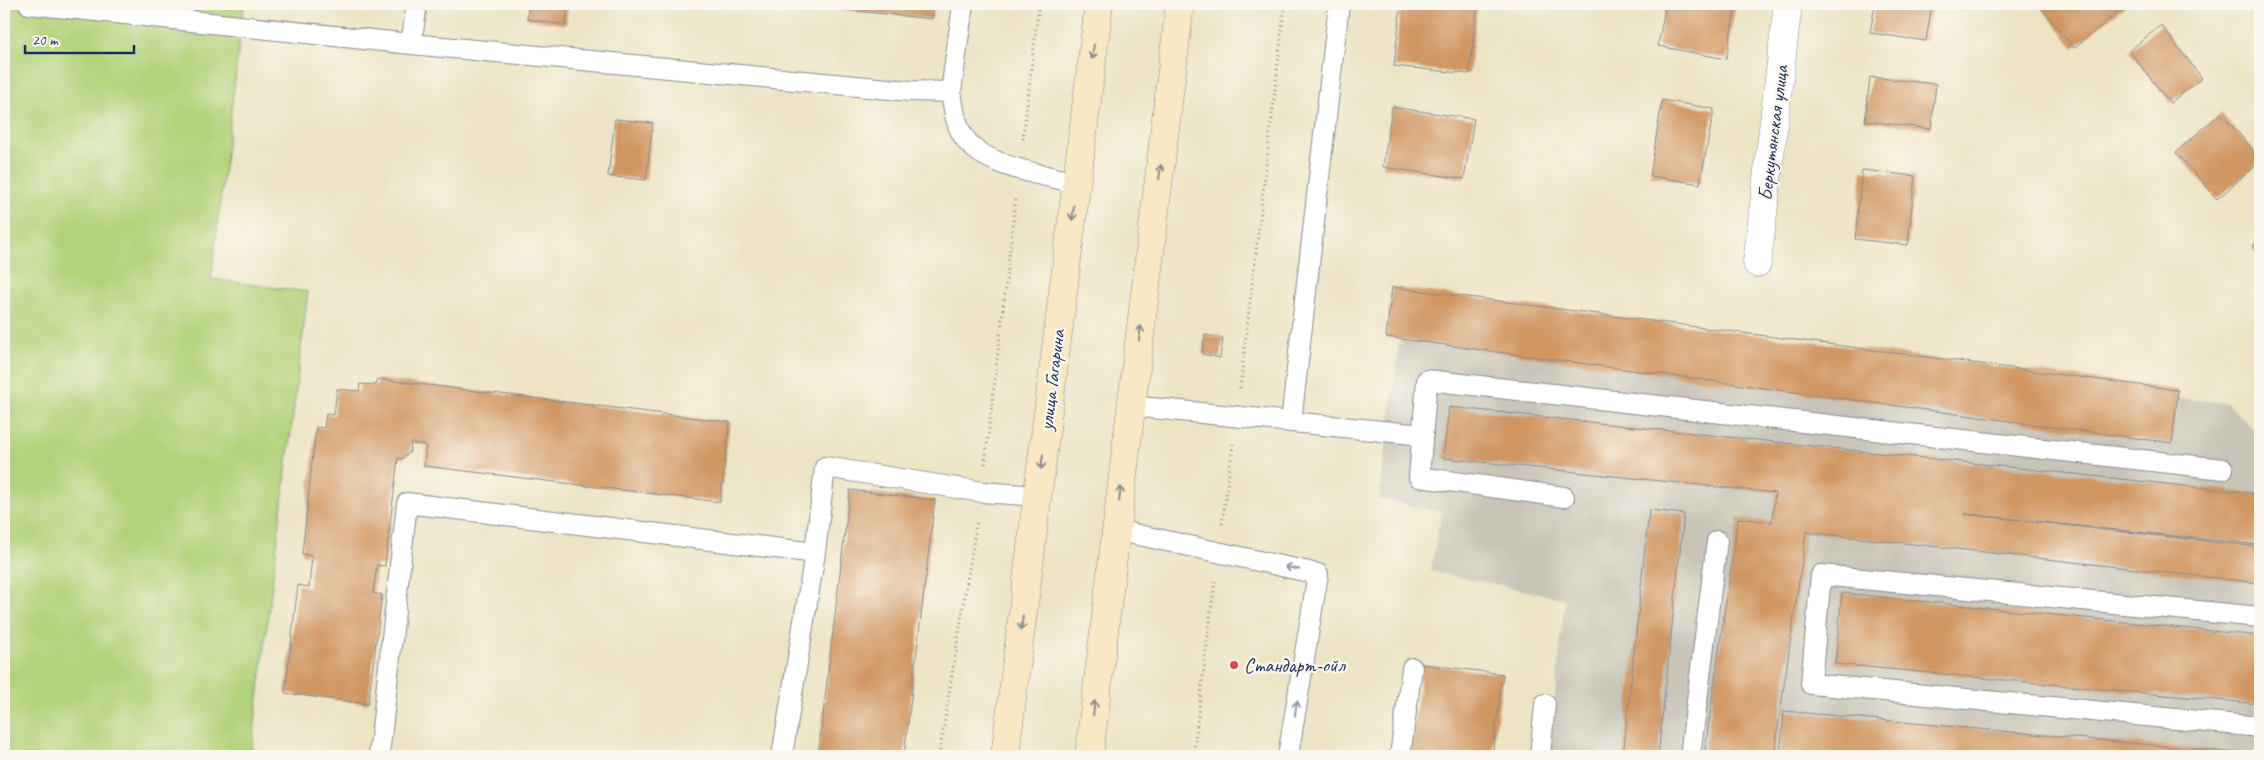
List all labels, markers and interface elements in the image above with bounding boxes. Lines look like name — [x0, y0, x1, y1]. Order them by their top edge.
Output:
scale bar — [25, 22, 134, 54]
text: 20 m — [32, 31, 59, 50]
one-way arrow — [1088, 44, 1098, 60]
street label: Беркутянская улица — [1752, 62, 1794, 202]
one-way arrow — [1155, 164, 1165, 180]
one-way arrow — [1068, 205, 1078, 221]
one-way arrow — [1135, 325, 1145, 341]
street label: улица Гагарина — [1033, 327, 1071, 433]
one-way arrow — [1037, 453, 1047, 469]
one-way arrow — [1116, 487, 1126, 503]
one-way arrow — [1284, 563, 1300, 572]
one-way arrow — [1017, 614, 1027, 630]
place label: Стандарт-ойл — [1244, 653, 1347, 678]
marker: Стандарт-ойл — [1228, 659, 1240, 671]
one-way arrow — [1090, 700, 1100, 716]
one-way arrow — [1291, 700, 1301, 716]

